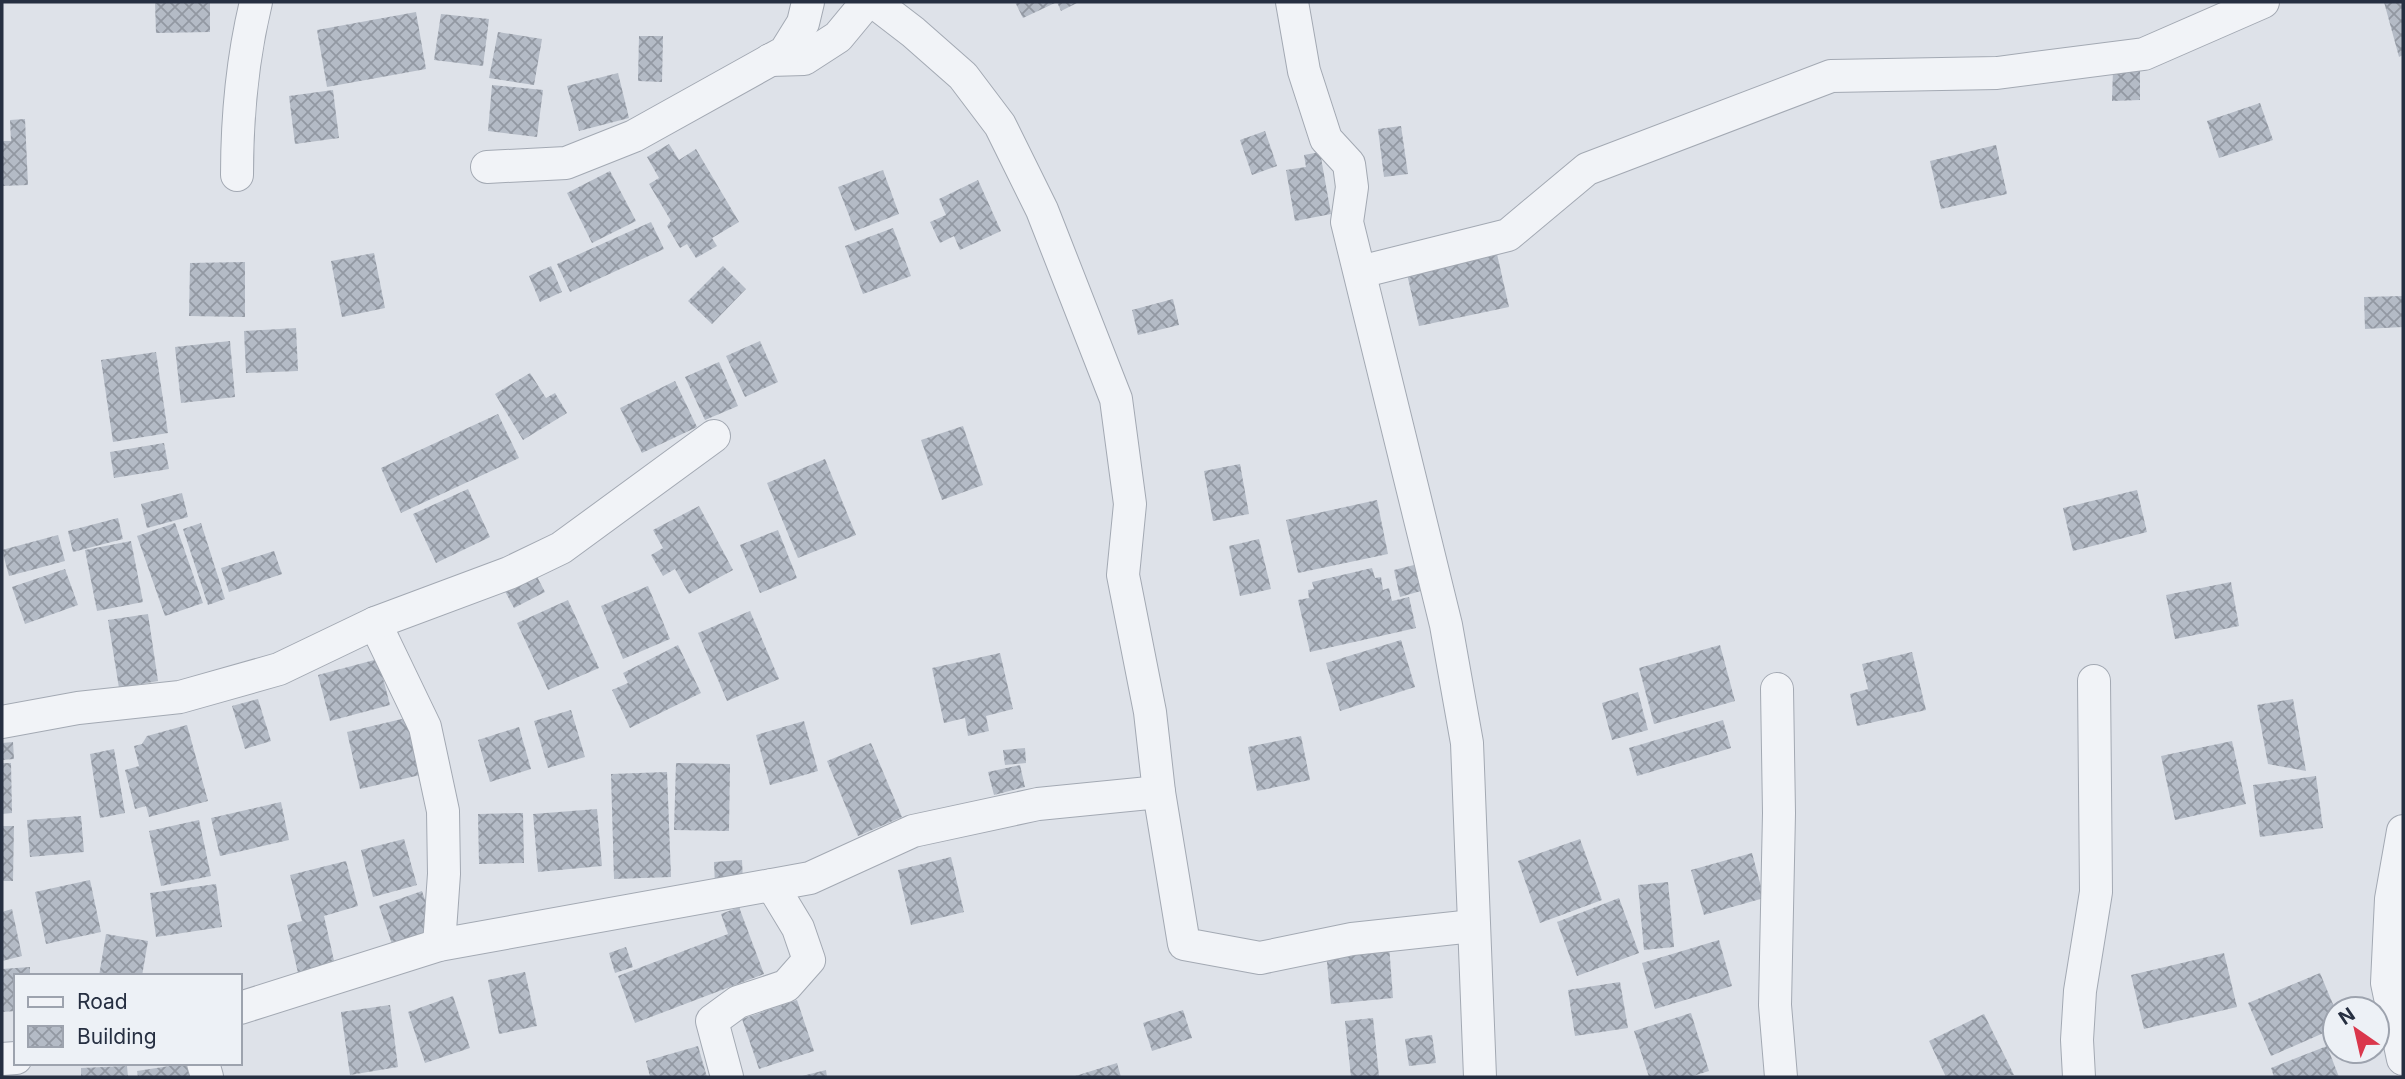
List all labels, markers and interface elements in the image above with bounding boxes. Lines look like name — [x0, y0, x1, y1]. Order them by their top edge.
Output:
legend — [14, 974, 242, 1065]
text: Road — [77, 989, 128, 1014]
north arrow — [2321, 995, 2391, 1065]
text: N — [2334, 1003, 2359, 1030]
text: Building — [77, 1024, 157, 1049]

